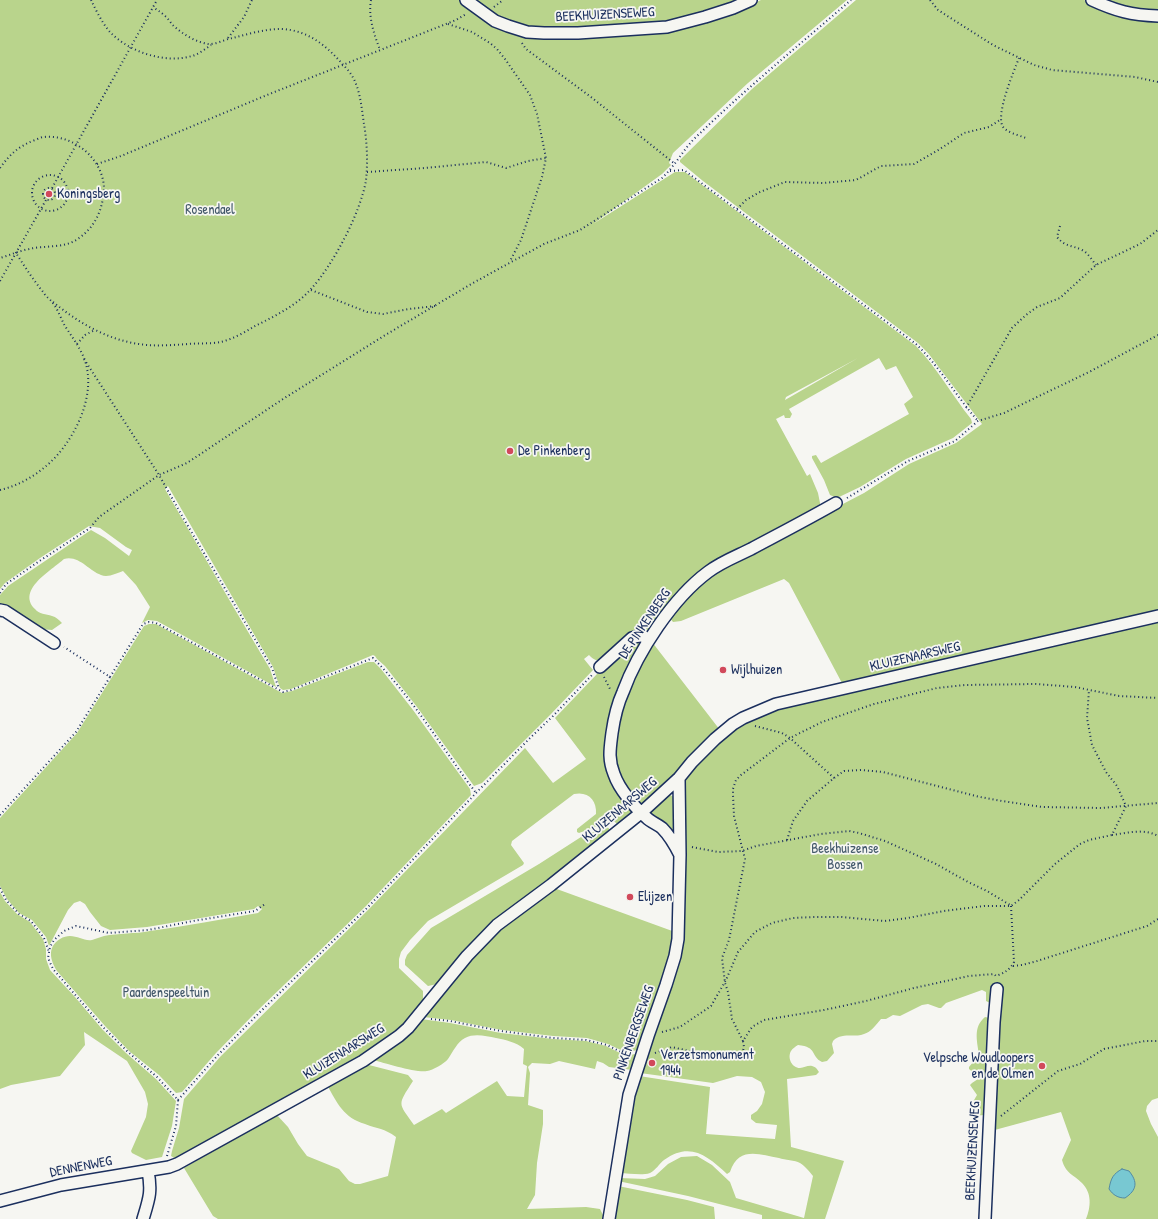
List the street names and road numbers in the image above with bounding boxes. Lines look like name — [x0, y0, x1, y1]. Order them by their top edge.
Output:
street label: BEEKHUIZENSEWEG — [555, 4, 655, 26]
street label: DE PINKENBERG — [615, 586, 675, 662]
street label: KLUIZENAARSWEG — [868, 638, 962, 676]
street label: KLUIZENAARSWEG — [579, 774, 661, 846]
street label: PINKENBERGSEWEG — [610, 983, 658, 1083]
street label: KLUIZENAARSWEG — [300, 1020, 388, 1084]
street label: BEEKHUIZENSEWEG — [962, 1101, 984, 1201]
street label: DENNENWEG — [49, 1153, 113, 1181]

